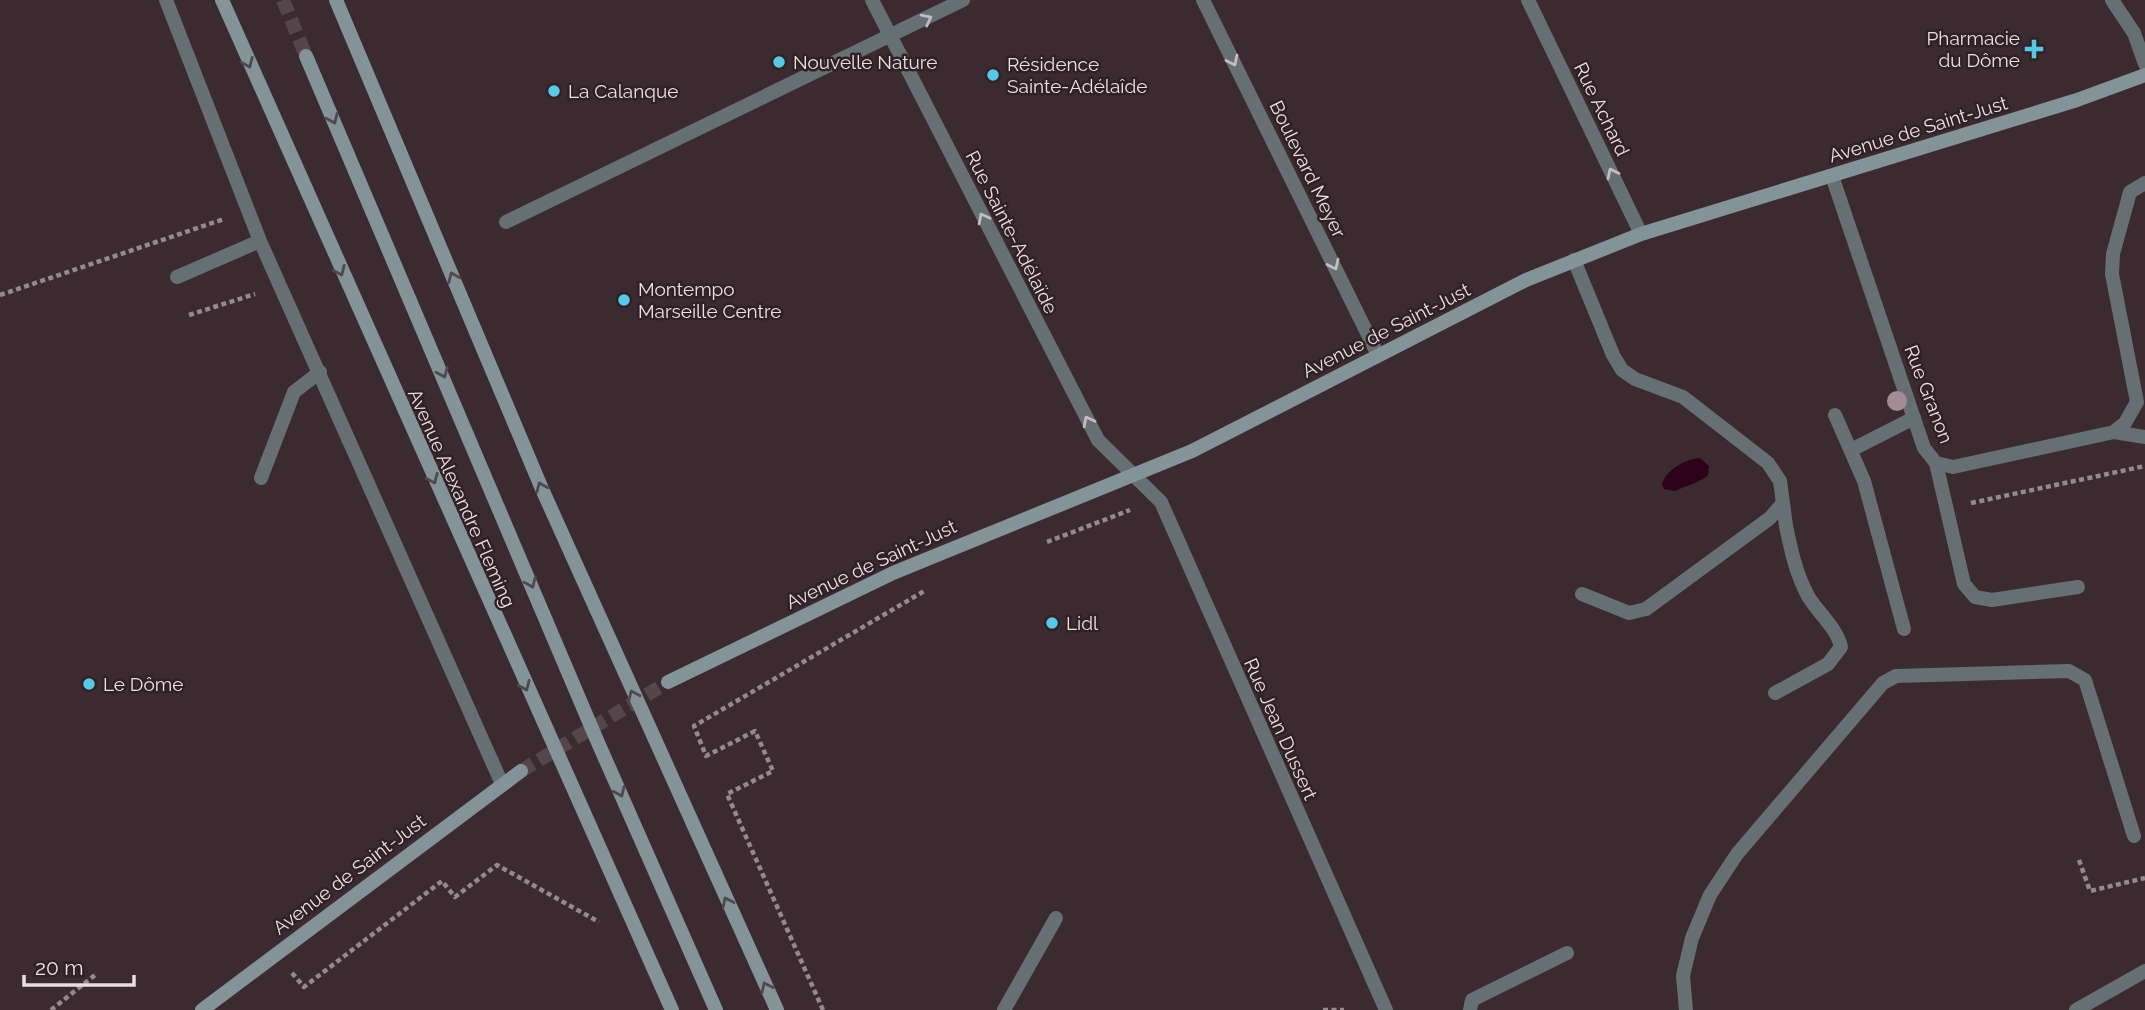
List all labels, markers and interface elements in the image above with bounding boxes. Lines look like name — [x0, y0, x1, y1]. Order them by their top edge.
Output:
one-way arrow — [920, 13, 932, 27]
place label: Pharmacie du Dôme — [1927, 27, 2020, 71]
marker: Pharmacie du Dôme — [2026, 41, 2042, 57]
place label: Nouvelle Nature — [793, 51, 937, 73]
place label: Résidence Sainte-Adélaîde — [1007, 53, 1147, 97]
marker: Nouvelle Nature — [771, 54, 787, 70]
one-way arrow — [1224, 54, 1238, 66]
one-way arrow — [239, 56, 253, 68]
street label: Rue Achard — [1570, 59, 1634, 159]
marker: Résidence Sainte-Adélaîde — [985, 67, 1001, 83]
place label: La Calanque — [568, 80, 678, 102]
marker: La Calanque — [546, 83, 562, 99]
street label: Avenue de Saint-Just — [1826, 91, 2011, 167]
street label: Boulevard Meyer — [1265, 97, 1351, 241]
one-way arrow — [325, 112, 339, 124]
street label: Rue Sainte-Adélaïde — [961, 147, 1063, 317]
one-way arrow — [1606, 168, 1620, 180]
one-way arrow — [978, 213, 992, 225]
one-way arrow — [1325, 258, 1339, 270]
one-way arrow — [332, 264, 346, 276]
one-way arrow — [447, 272, 461, 285]
place label: Montempo Marseille Centre — [638, 278, 781, 322]
street label: Avenue de Saint-Just — [1298, 278, 1474, 382]
marker: Montempo Marseille Centre — [616, 292, 632, 308]
street label: Rue Granon — [1900, 342, 1958, 446]
one-way arrow — [434, 366, 448, 378]
street label: Avenue Alexandre Fleming — [404, 385, 520, 611]
one-way arrow — [1082, 415, 1096, 428]
one-way arrow — [425, 472, 439, 484]
one-way arrow — [535, 482, 549, 494]
street label: Avenue de Saint-Just — [782, 515, 960, 613]
one-way arrow — [523, 575, 537, 588]
place label: Lidl — [1066, 612, 1099, 634]
marker: Lidl — [1044, 615, 1060, 631]
street label: Rue Jean Dussert — [1240, 655, 1322, 804]
place label: Le Dôme — [103, 673, 183, 695]
marker: Le Dôme — [81, 676, 97, 692]
one-way arrow — [517, 679, 531, 692]
one-way arrow — [627, 690, 641, 702]
one-way arrow — [612, 785, 626, 797]
street label: Avenue de Saint-Just — [268, 809, 430, 939]
one-way arrow — [721, 897, 735, 910]
scale bar — [24, 944, 135, 988]
text: 20 m — [35, 955, 83, 980]
one-way arrow — [760, 982, 774, 994]

